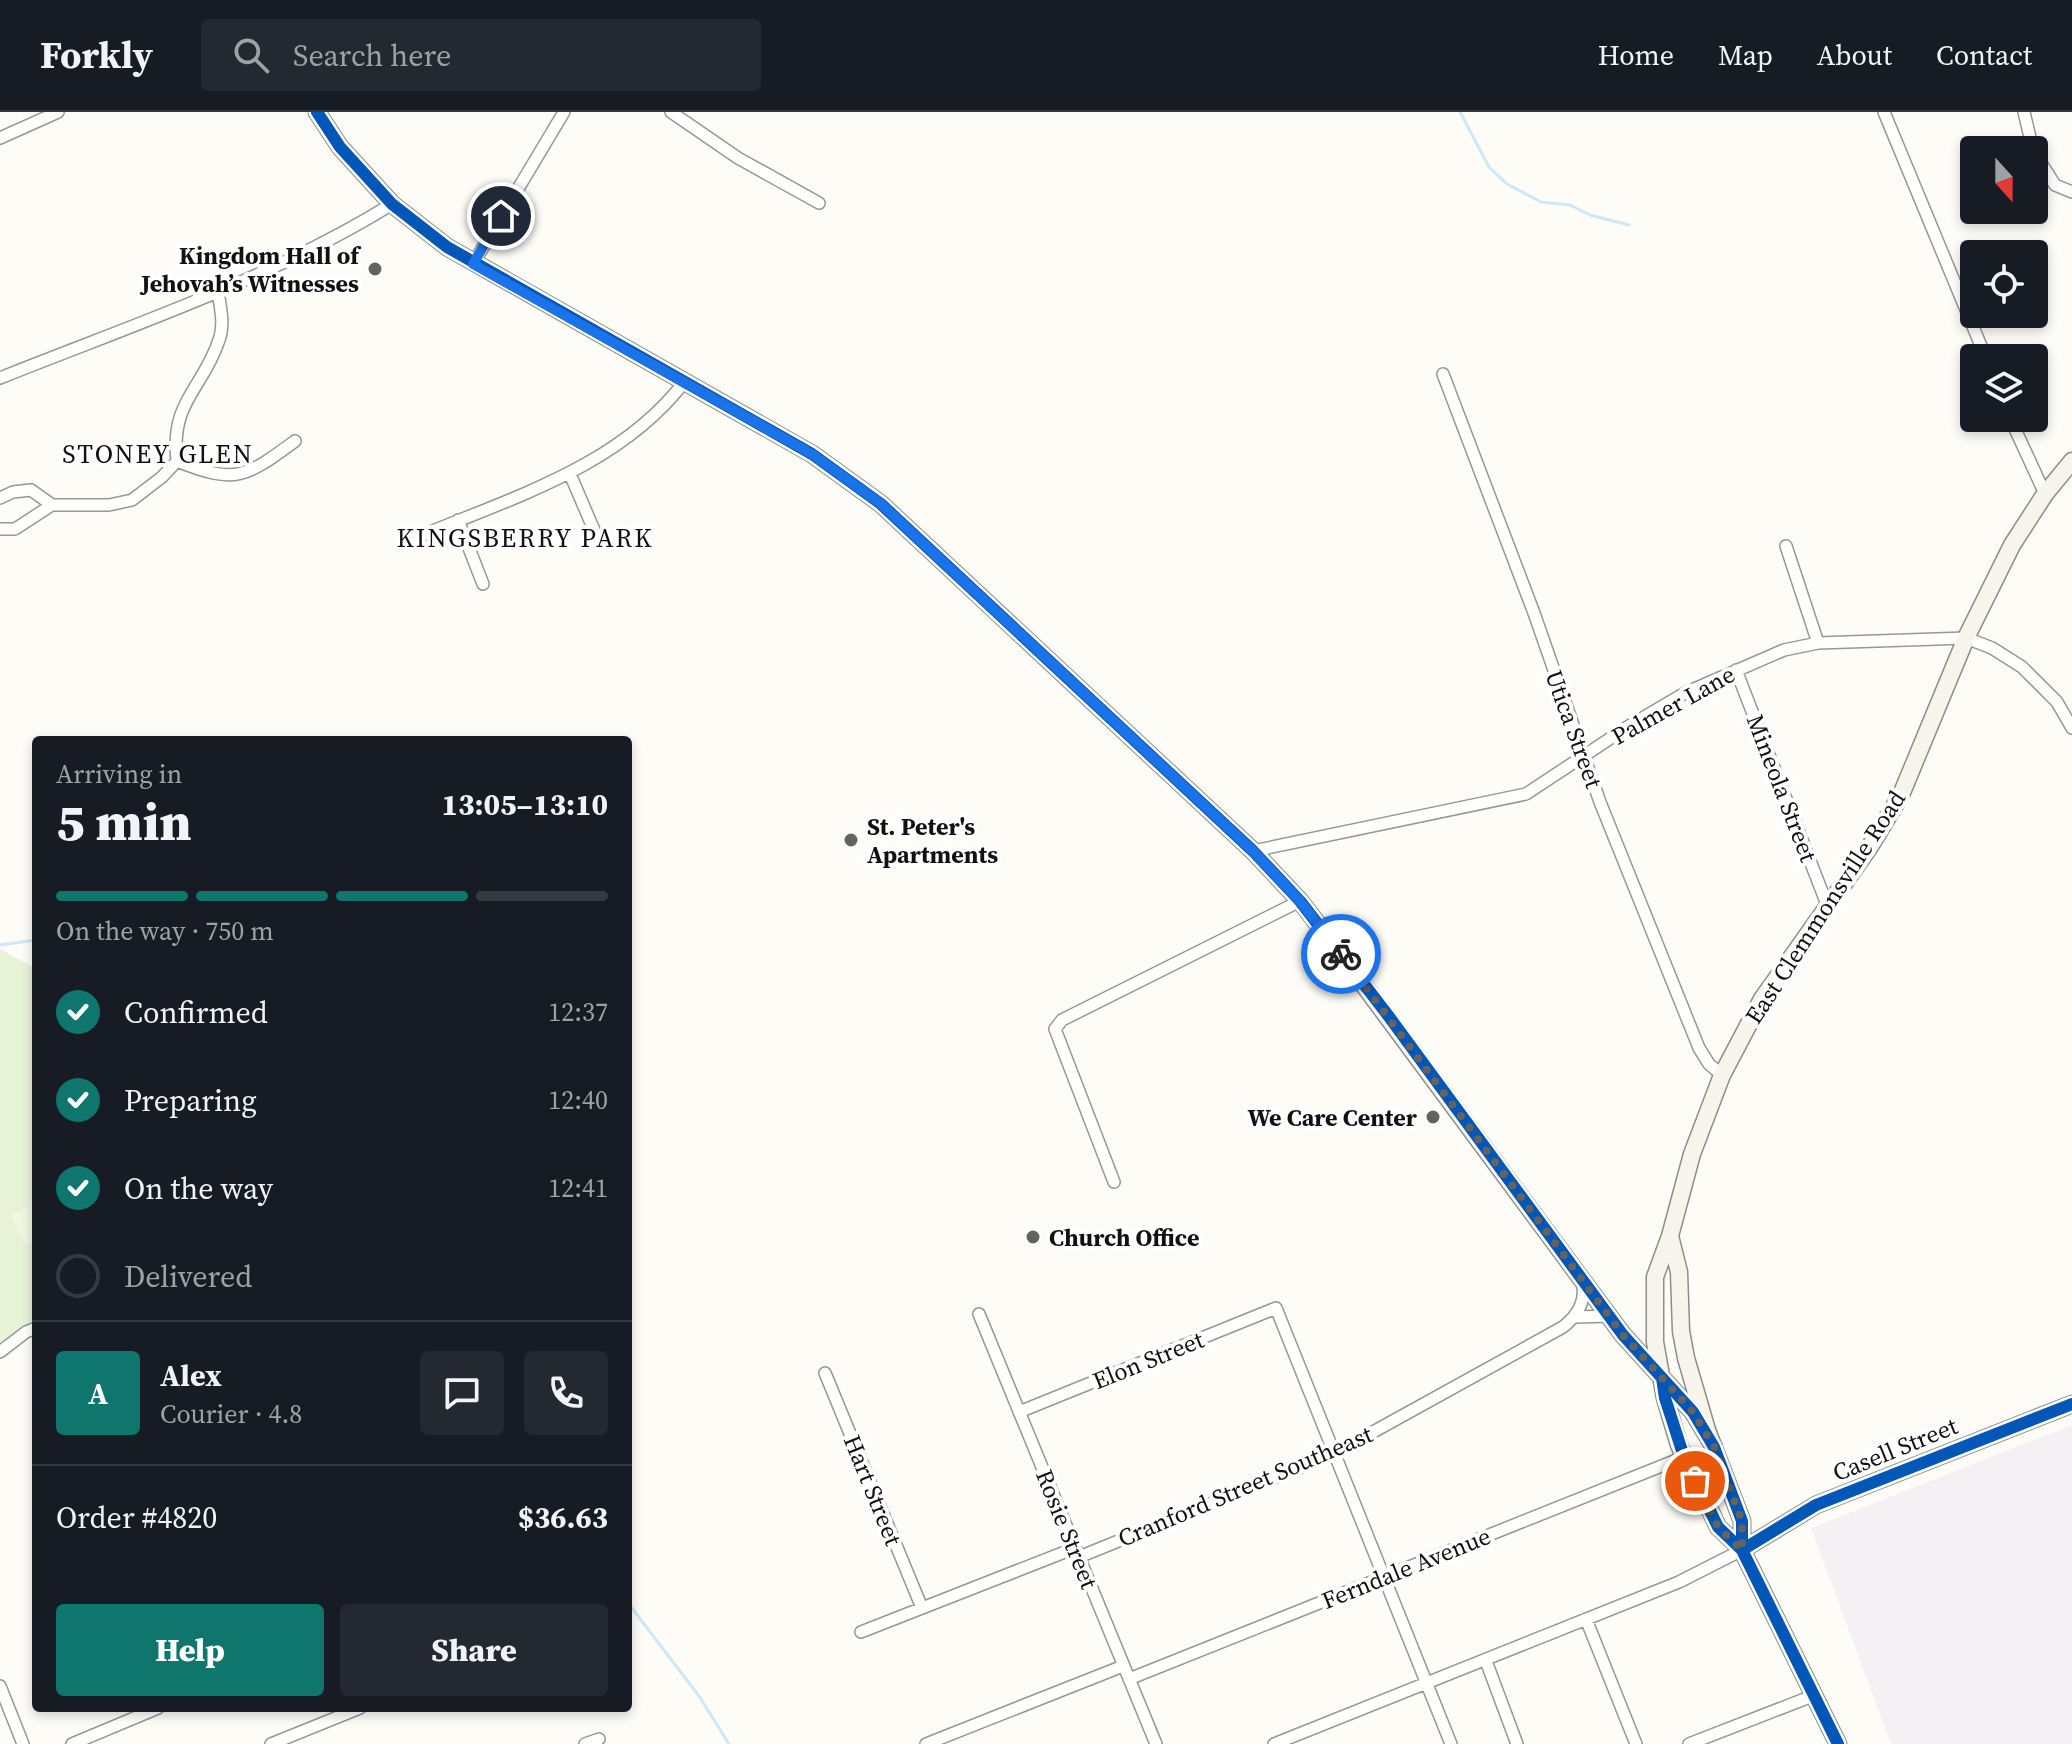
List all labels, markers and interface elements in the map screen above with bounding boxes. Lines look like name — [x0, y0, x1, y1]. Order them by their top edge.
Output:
search box — [201, 19, 761, 91]
text: Forkly — [40, 29, 153, 81]
icon: search — [229, 33, 273, 77]
text: Search here — [293, 35, 451, 76]
text: Home — [1598, 36, 1674, 74]
text: Map — [1718, 36, 1773, 74]
text: About — [1817, 36, 1892, 74]
text: Contact — [1936, 36, 2032, 74]
north arrow — [1960, 136, 2048, 224]
map controls — [1960, 136, 2048, 432]
pin — [467, 182, 535, 250]
icon: home — [479, 194, 523, 238]
place label: Kingdom Hall of Jehovah’s Witnesses — [139, 239, 362, 300]
button: locate — [1960, 240, 2048, 328]
marker: Kingdom Hall of Jehovah’s Witnesses — [366, 260, 384, 278]
button: layers — [1960, 344, 2048, 432]
district label: STONEY GLEN — [62, 436, 254, 472]
district label: KINGSBERRY PARK — [396, 520, 654, 556]
street label: Palmer Lane — [1605, 658, 1741, 752]
street label: Utica Street — [1537, 665, 1611, 793]
street label: Mineola Street — [1739, 710, 1825, 867]
text: Arriving in — [56, 756, 182, 792]
text: 13:05–13:10 — [441, 784, 608, 825]
street label: East Clemmonsville Road — [1737, 784, 1913, 1030]
text: 5 min — [56, 786, 192, 857]
place label: St. Peter's Apartments — [867, 810, 998, 871]
marker: St. Peter's Apartments — [842, 831, 860, 849]
text: On the way · 750 m — [56, 913, 274, 949]
courier — [1301, 914, 1381, 994]
icon: bike — [1319, 932, 1363, 976]
icon: check — [56, 990, 100, 1034]
text: Confirmed — [124, 992, 268, 1033]
text: 12:37 — [548, 994, 608, 1030]
icon: check — [56, 1078, 100, 1122]
text: Preparing — [124, 1080, 257, 1121]
text: 12:40 — [548, 1082, 608, 1118]
place label: We Care Center — [1248, 1101, 1418, 1134]
marker: We Care Center — [1424, 1108, 1442, 1126]
icon: check — [56, 1166, 100, 1210]
text: On the way — [124, 1168, 273, 1209]
text: 12:41 — [548, 1170, 608, 1206]
place label: Church Office — [1049, 1221, 1200, 1254]
marker: Church Office — [1024, 1228, 1042, 1246]
text: Delivered — [124, 1256, 252, 1297]
street label: Elon Street — [1088, 1323, 1209, 1397]
button: chat — [420, 1351, 504, 1435]
button: phone — [524, 1351, 608, 1435]
text: Alex — [160, 1355, 222, 1396]
text: A — [88, 1373, 108, 1414]
text: Courier · 4.8 — [160, 1396, 302, 1432]
street label: Casell Street — [1828, 1409, 1962, 1489]
street label: Cranford Street Southeast — [1113, 1417, 1378, 1555]
street label: Hart Street — [836, 1430, 910, 1550]
pin — [1661, 1447, 1729, 1515]
icon: bag — [1673, 1459, 1717, 1503]
street label: Rosie Street — [1028, 1464, 1106, 1594]
text: Order #4820 — [56, 1497, 217, 1538]
text: $36.63 — [518, 1497, 608, 1538]
street label: Ferndale Avenue — [1317, 1519, 1495, 1617]
button: Help — [56, 1604, 324, 1696]
button: Share — [340, 1604, 608, 1696]

